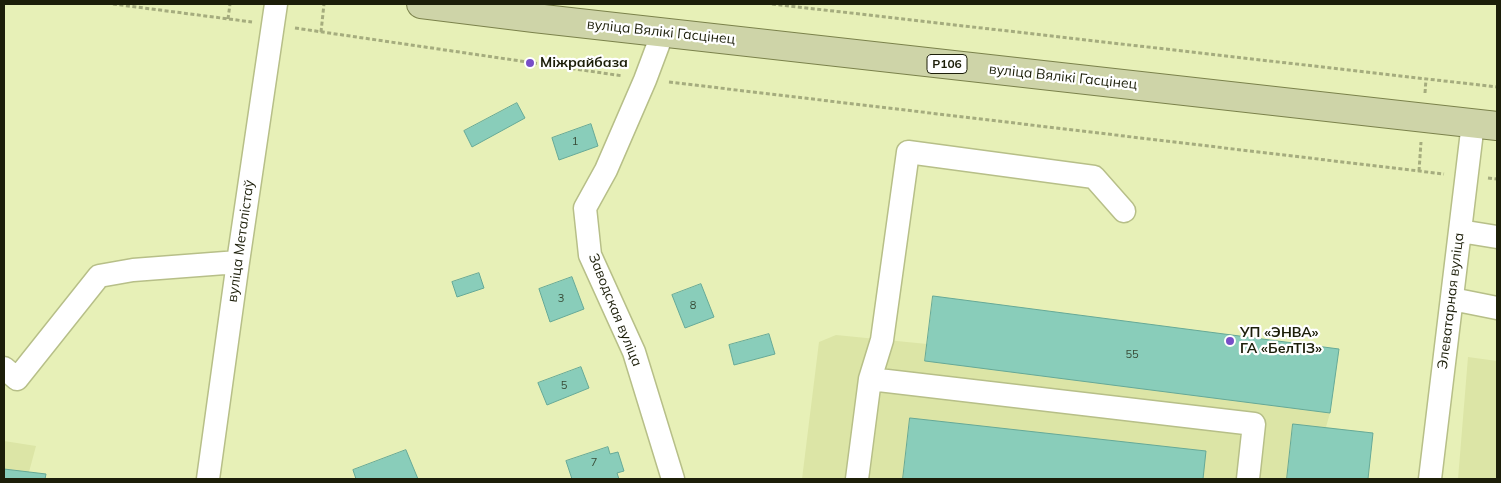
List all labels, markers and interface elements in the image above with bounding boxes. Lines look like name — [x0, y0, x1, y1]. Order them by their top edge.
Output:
street label: вуліца Вялікі Гасцінец — [586, 16, 736, 48]
road number: Р106 — [927, 54, 967, 74]
place label: Міжрайбаза — [540, 55, 628, 71]
marker: Міжрайбаза — [524, 57, 536, 69]
street label: вуліца Вялікі Гасцінец — [988, 61, 1138, 93]
house number: 1 — [572, 135, 578, 149]
street label: вуліца Металістаў — [224, 179, 258, 303]
street label: Элеватарная вуліца — [1434, 232, 1468, 370]
street label: Заводская вуліца — [585, 251, 645, 369]
house number: 3 — [558, 292, 564, 306]
house number: 8 — [690, 299, 696, 313]
place label: УП «ЭНВА» ГА «БелТІЗ» — [1240, 325, 1322, 358]
marker: УП «ЭНВА» ГА «БелТІЗ» — [1224, 335, 1236, 347]
house number: 55 — [1125, 348, 1139, 362]
house number: 5 — [561, 379, 567, 393]
house number: 7 — [591, 456, 597, 470]

